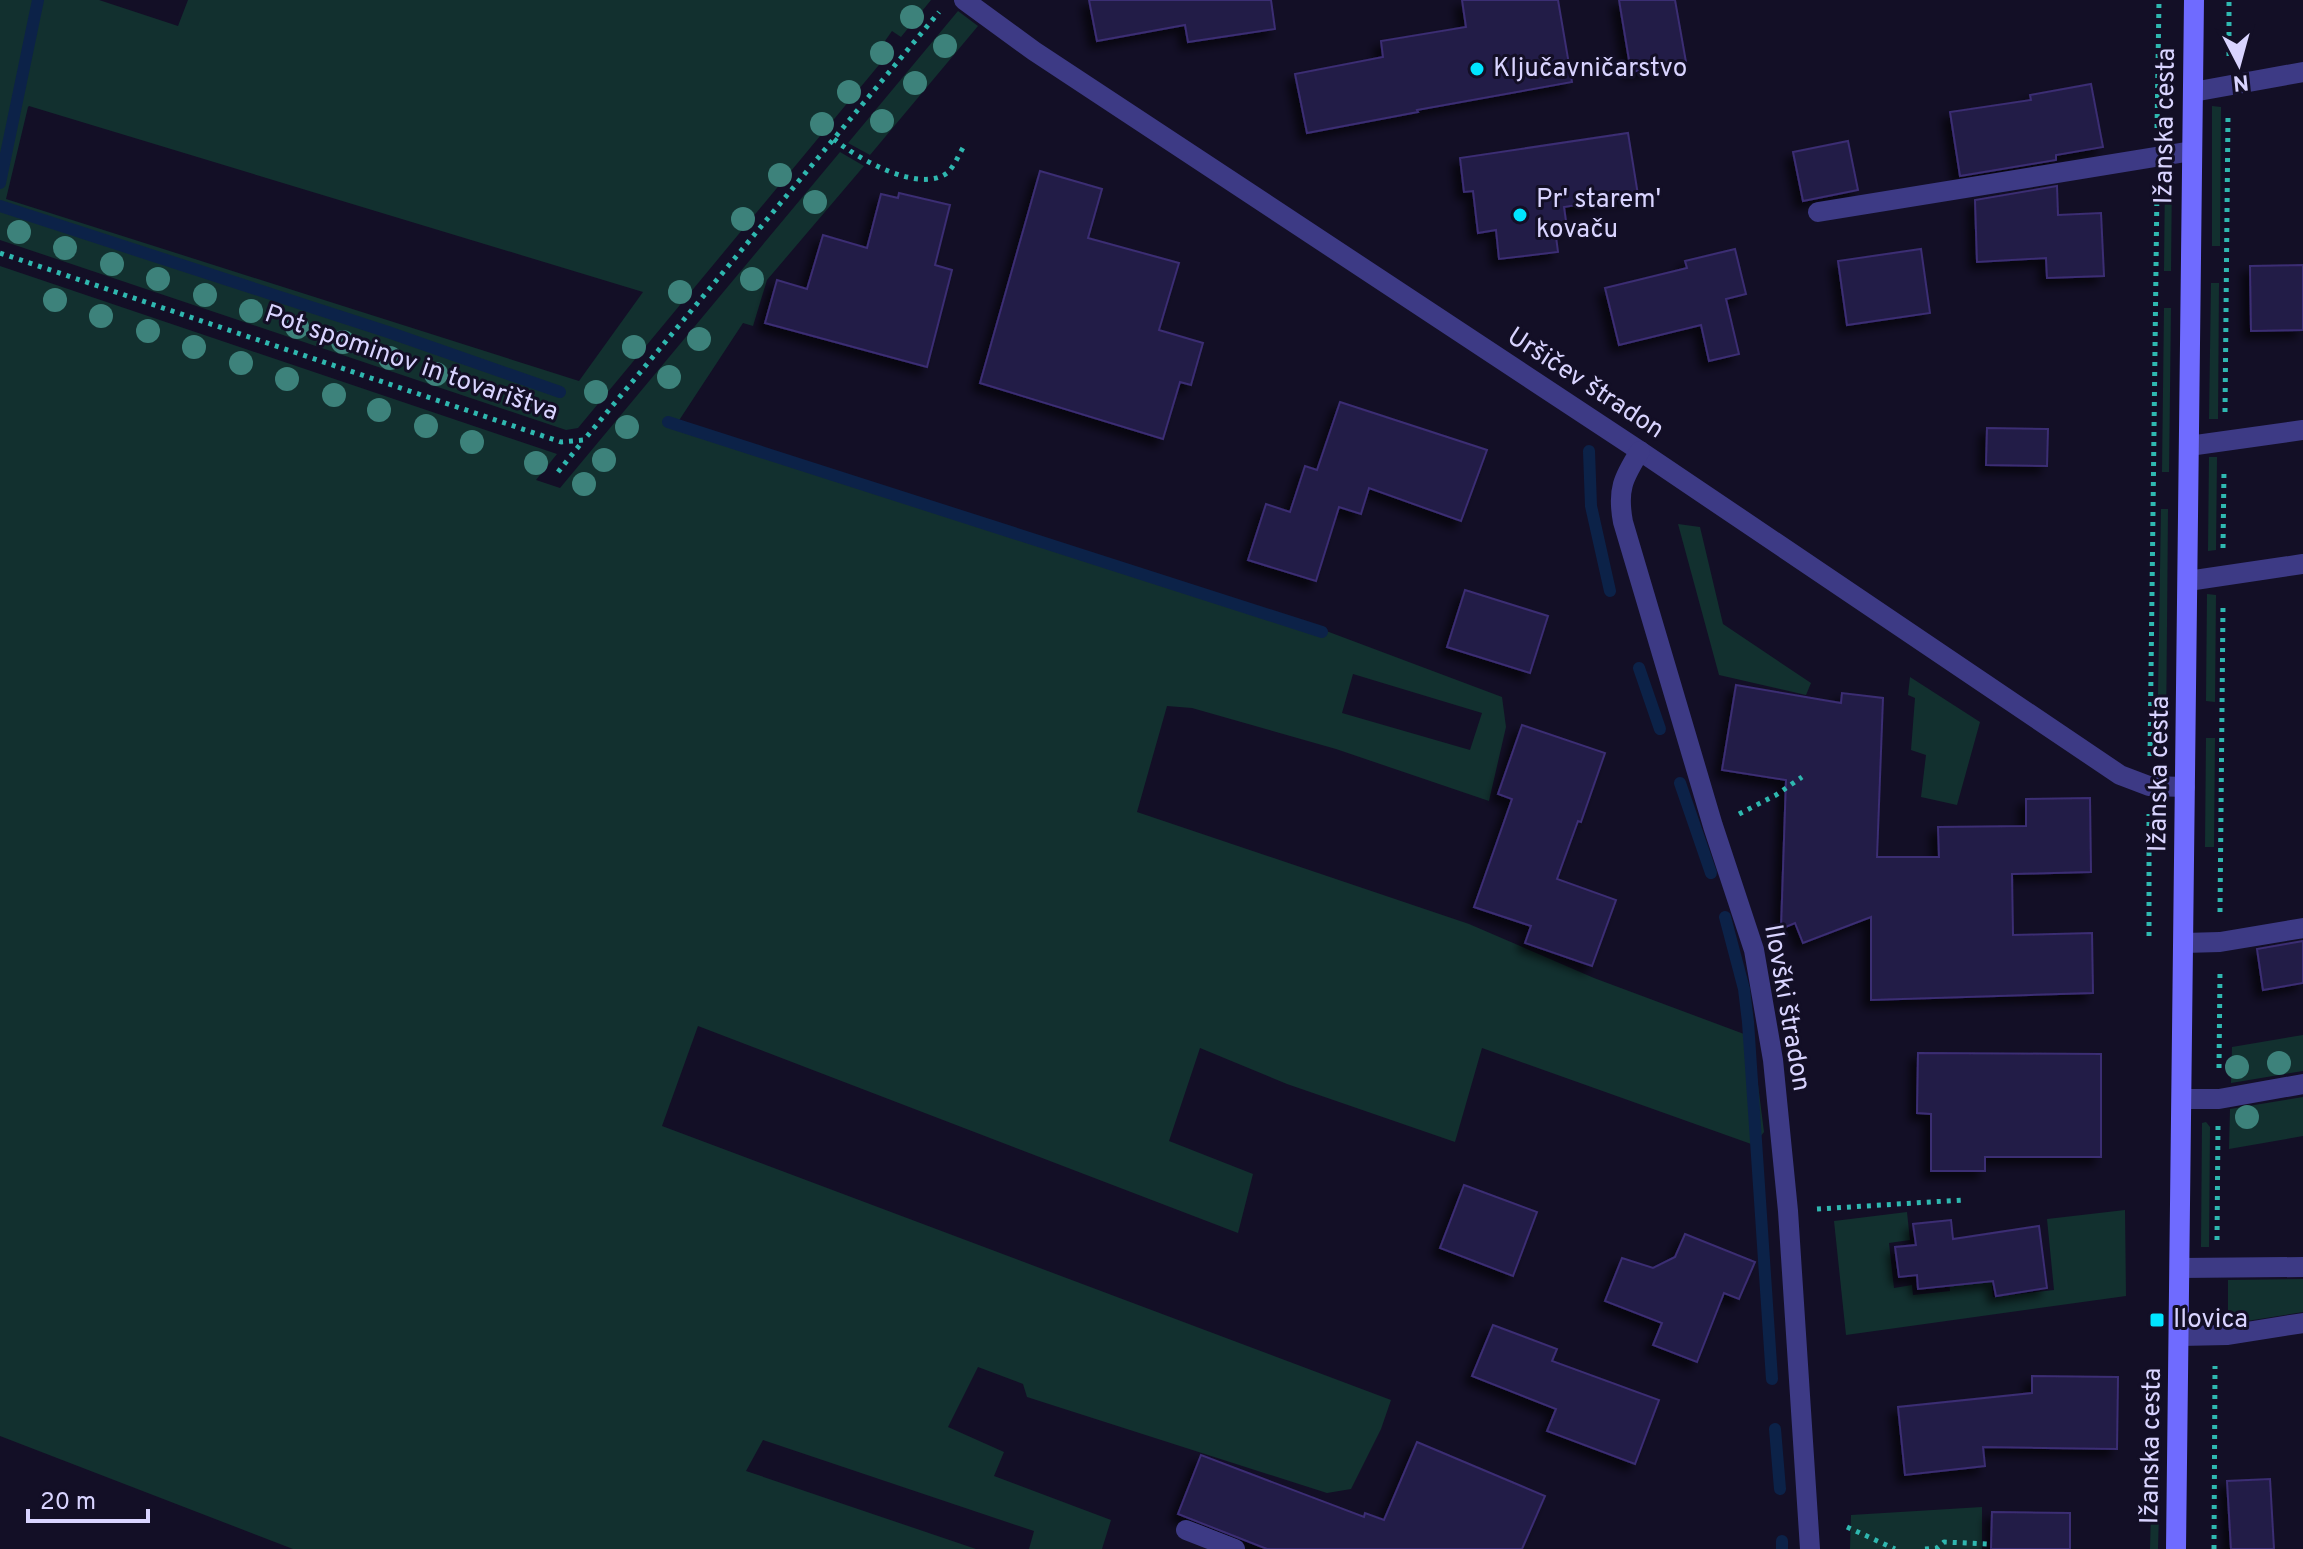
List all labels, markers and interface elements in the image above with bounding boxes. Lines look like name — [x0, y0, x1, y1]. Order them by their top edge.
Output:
north arrow — [2199, 24, 2279, 104]
street label: Ižanska cesta — [2148, 48, 2184, 204]
place label: Ključavničarstvo — [1493, 53, 1687, 86]
marker: Ključavničarstvo — [1468, 60, 1486, 78]
text: N — [2232, 67, 2250, 96]
place label: Pr' starem' kovaču — [1536, 184, 1661, 247]
marker: Pr' starem' kovaču — [1511, 206, 1529, 224]
street label: Pot spominov in tovarištva — [260, 298, 562, 430]
street label: Uršičev štradon — [1500, 321, 1670, 447]
street label: Ižanska cesta — [2142, 696, 2178, 852]
street label: Ilovški štradon — [1755, 922, 1817, 1094]
place label: Ilovica — [2173, 1304, 2248, 1337]
marker: Ilovica — [2148, 1311, 2166, 1329]
street label: Ižanska cesta — [2134, 1368, 2170, 1524]
scale bar — [28, 1473, 148, 1523]
text: 20 m — [40, 1488, 96, 1518]

